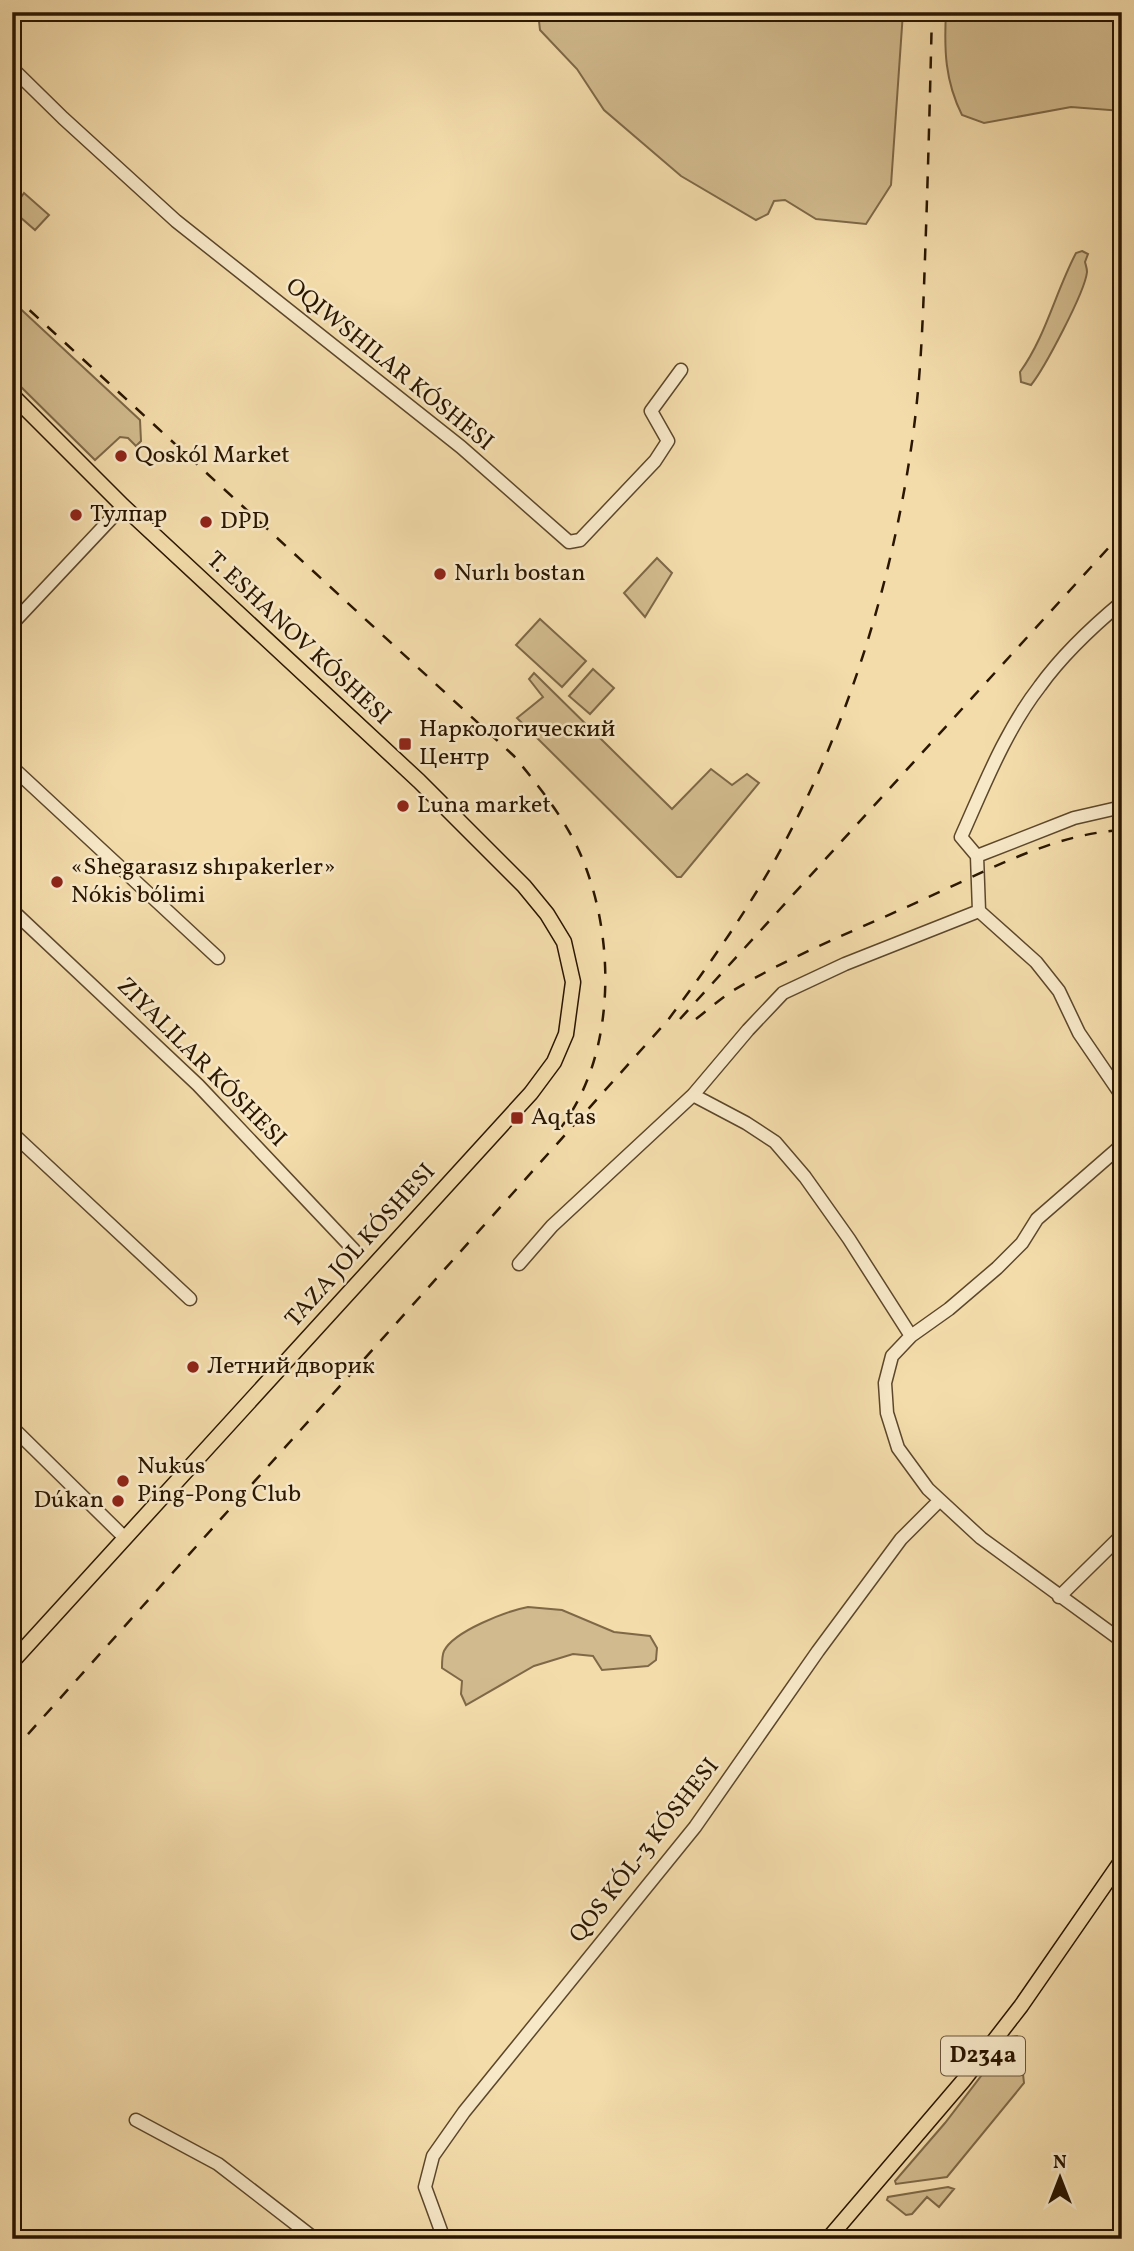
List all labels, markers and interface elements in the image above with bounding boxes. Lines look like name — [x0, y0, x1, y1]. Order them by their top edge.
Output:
street label: OQIWSHILAR KÓSHESI — [278, 270, 500, 460]
place label: Qoskól Market — [135, 439, 290, 473]
marker: Qoskól Market — [113, 448, 129, 464]
place label: Тулпар — [90, 498, 167, 532]
place label: DPD — [220, 505, 269, 539]
marker: Тулпар — [68, 507, 84, 523]
marker: DPD — [198, 514, 214, 530]
street label: T. ESHANOV KÓSHESI — [198, 544, 398, 734]
place label: Nurlı bostan — [454, 557, 585, 591]
marker: Nurlı bostan — [432, 566, 448, 582]
place label: Наркологический Центр — [419, 713, 615, 775]
marker: Наркологический Центр — [397, 736, 413, 752]
place label: Luna market — [417, 789, 551, 823]
marker: Luna market — [395, 798, 411, 814]
place label: «Shegarasız shıpakerler» Nókis bólimi — [71, 851, 335, 913]
marker: «Shegarasız shıpakerler» Nókis bólimi — [49, 874, 65, 890]
street label: ZIYALILAR KÓSHESI — [108, 970, 294, 1156]
place label: Aq tas — [531, 1101, 596, 1135]
marker: Aq tas — [509, 1110, 525, 1126]
street label: TAZA JOL KÓSHESI — [278, 1156, 444, 1336]
place label: Летний дворик — [207, 1350, 375, 1384]
marker: Летний дворик — [185, 1359, 201, 1375]
place label: Nukus Ping-Pong Club — [137, 1450, 301, 1512]
marker: Nukus Ping-Pong Club — [115, 1473, 131, 1489]
place label: Dúkan — [34, 1484, 104, 1518]
marker: Dúkan — [110, 1493, 126, 1509]
street label: QOS KÓL-3 KÓSHESI — [562, 1751, 728, 1951]
road number: D234a — [941, 2036, 1025, 2076]
north arrow — [1026, 2142, 1096, 2212]
text: N — [1053, 2150, 1067, 2176]

